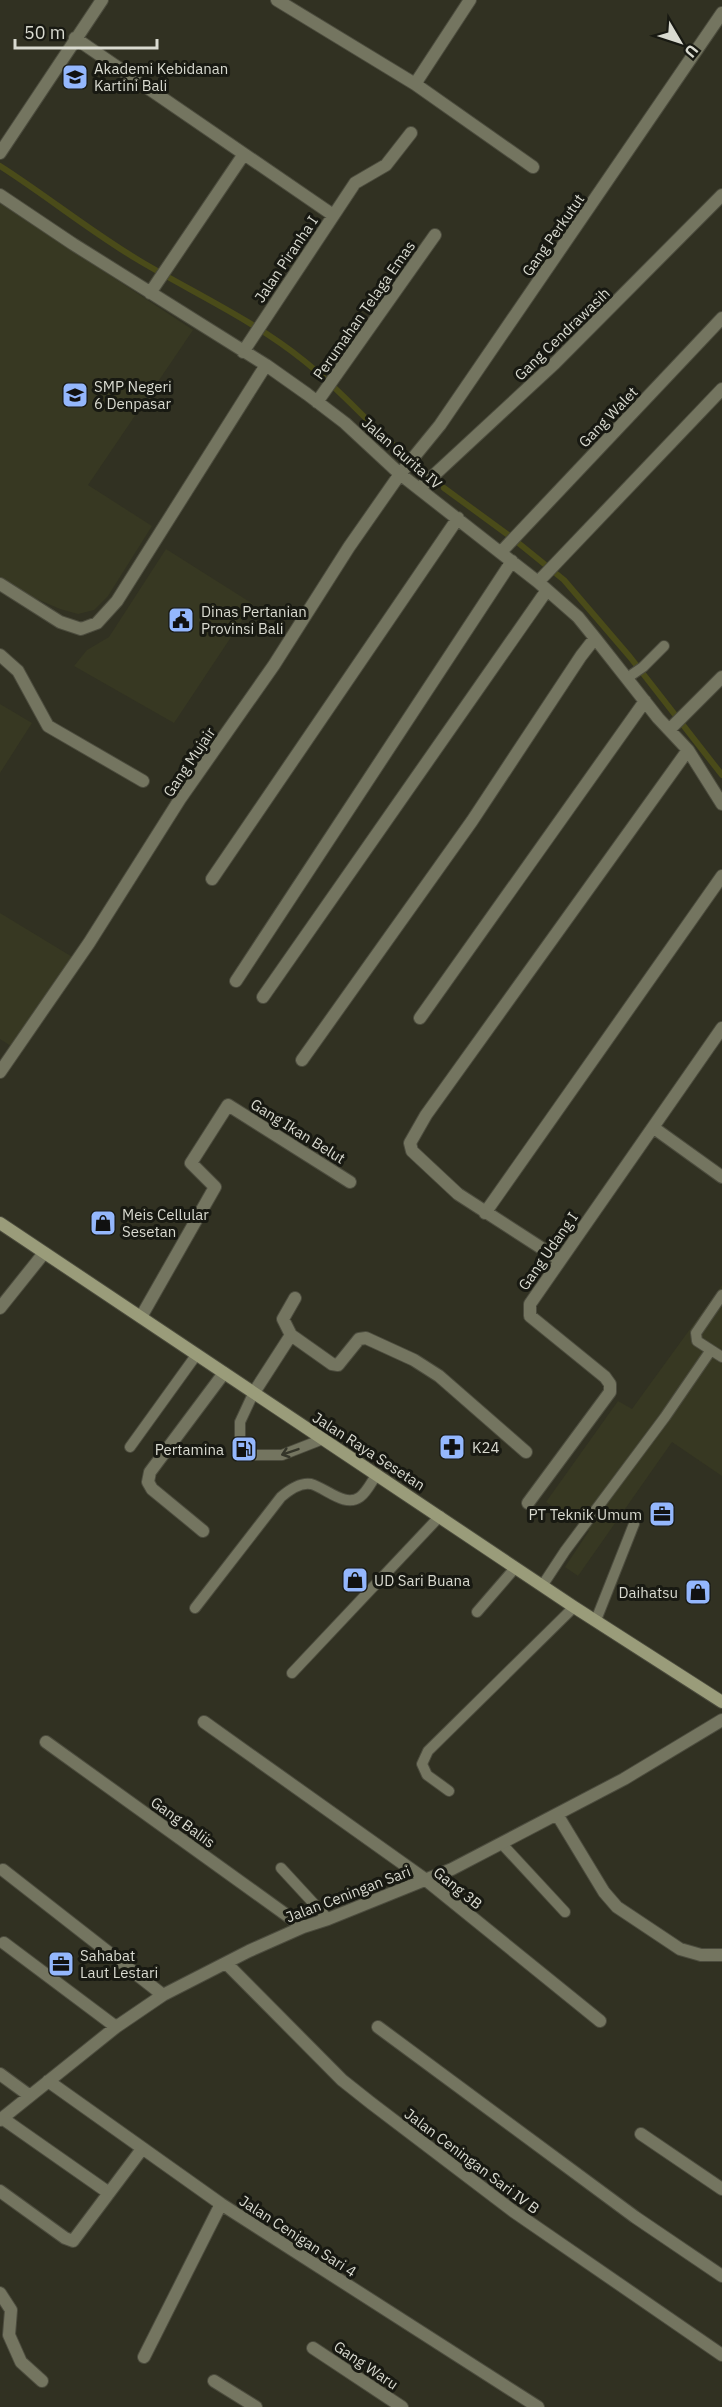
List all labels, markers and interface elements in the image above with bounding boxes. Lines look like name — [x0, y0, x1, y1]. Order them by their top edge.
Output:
scale bar — [15, 12, 158, 50]
north arrow — [650, 12, 710, 72]
text: 50 m — [24, 21, 66, 44]
text: U — [680, 41, 703, 62]
place label: Akademi Kebidanan Kartini Bali — [94, 59, 228, 95]
school or university icon: Akademi Kebidanan Kartini Bali — [60, 62, 90, 92]
street label: Gang Perkutut — [518, 190, 588, 280]
street label: Jalan Piranha I — [250, 212, 322, 306]
street label: Perumahan Telaga Emas — [309, 237, 419, 383]
street label: Gang Cendrawasih — [510, 284, 614, 384]
place label: SMP Negeri 6 Denpasar — [94, 377, 172, 413]
school or university icon: SMP Negeri 6 Denpasar — [60, 380, 90, 410]
street label: Gang Walet — [574, 383, 642, 451]
street label: Jalan Gurita IV — [358, 413, 446, 493]
place label: Dinas Pertanian Provinsi Bali — [201, 602, 307, 638]
public building icon: Dinas Pertanian Provinsi Bali — [166, 605, 196, 635]
street label: Gang Mujair — [159, 723, 220, 801]
street label: Gang Ikan Belut — [247, 1094, 349, 1168]
place label: Meis Cellular Sesetan — [122, 1205, 209, 1241]
shop icon: Meis Cellular Sesetan — [88, 1208, 118, 1238]
street label: Gang Udang I — [514, 1208, 582, 1294]
street label: Jalan Raya Sesetan — [309, 1408, 429, 1494]
pharmacy icon: K24 — [437, 1432, 467, 1462]
fuel station icon: Pertamina — [229, 1434, 259, 1464]
place label: K24 — [472, 1438, 500, 1457]
place label: Pertamina — [155, 1440, 224, 1459]
one-way arrow — [281, 1447, 299, 1458]
office icon: PT Teknik Umum — [647, 1499, 677, 1529]
place label: PT Teknik Umum — [528, 1505, 642, 1524]
shop icon: UD Sari Buana — [340, 1565, 370, 1595]
place label: UD Sari Buana — [374, 1571, 470, 1590]
shop icon: Daihatsu — [683, 1577, 713, 1607]
place label: Daihatsu — [619, 1583, 678, 1602]
street label: Gang Baliis — [147, 1792, 219, 1852]
street label: Jalan Ceningan Sari — [283, 1861, 413, 1927]
street label: Gang 3B — [430, 1863, 486, 1913]
place label: Sahabat Laut Lestari — [80, 1946, 158, 1982]
office icon: Sahabat Laut Lestari — [46, 1949, 76, 1979]
street label: Jalan Ceningan Sari IV B — [401, 2104, 543, 2218]
street label: Jalan Cenigan Sari 4 — [236, 2191, 360, 2281]
street label: Gang Waru — [330, 2337, 402, 2393]

